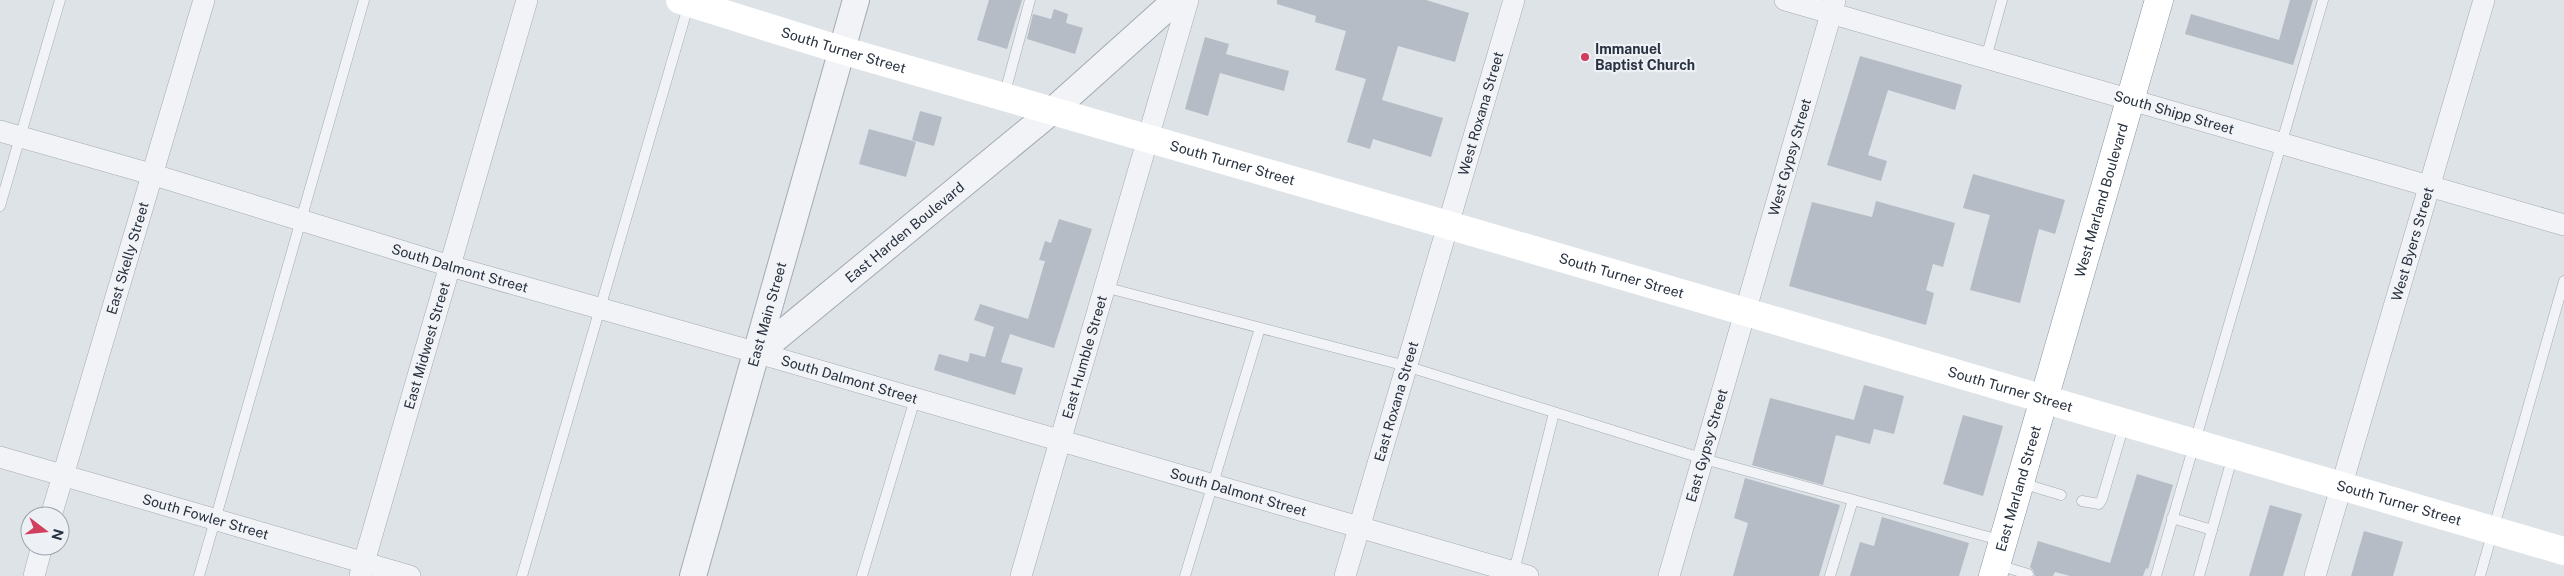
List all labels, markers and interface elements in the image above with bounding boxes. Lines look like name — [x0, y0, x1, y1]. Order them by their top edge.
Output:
street label: South Turner Street — [779, 24, 908, 76]
place label: Immanuel Baptist Church — [1595, 41, 1695, 73]
street label: West Roxana Street — [1455, 50, 1506, 177]
marker: Immanuel Baptist Church — [1579, 51, 1591, 63]
street label: South Shipp Street — [2112, 87, 2236, 137]
street label: West Gypsy Street — [1765, 97, 1814, 218]
street label: West Marland Boulevard — [2072, 121, 2131, 279]
street label: South Turner Street — [1168, 137, 1297, 188]
street label: East Harden Boulevard — [842, 179, 967, 286]
street label: West Byers Street — [2388, 185, 2437, 303]
street label: East Skelly Street — [103, 200, 152, 316]
street label: South Dalmont Street — [390, 241, 530, 296]
street label: South Turner Street — [1557, 250, 1686, 301]
street label: East Main Street — [745, 260, 789, 369]
street label: East Midwest Street — [401, 280, 453, 411]
street label: East Humble Street — [1059, 294, 1110, 421]
street label: East Roxana Street — [1371, 339, 1421, 463]
street label: South Dalmont Street — [779, 352, 920, 407]
street label: South Turner Street — [1946, 363, 2075, 415]
street label: East Gypsy Street — [1683, 387, 1731, 504]
street label: East Marland Street — [1992, 424, 2044, 553]
street label: South Dalmont Street — [1168, 465, 1309, 520]
street label: South Turner Street — [2335, 477, 2463, 529]
street label: South Fowler Street — [140, 491, 271, 543]
north arrow — [20, 506, 70, 556]
text: N — [48, 527, 67, 542]

